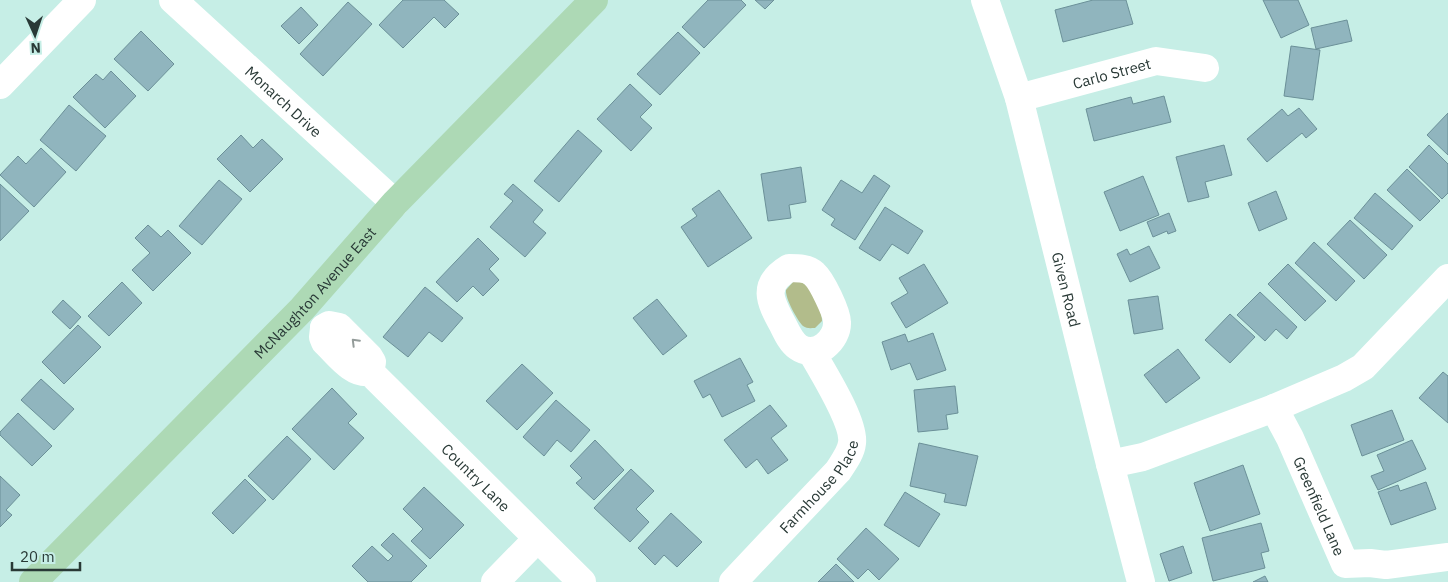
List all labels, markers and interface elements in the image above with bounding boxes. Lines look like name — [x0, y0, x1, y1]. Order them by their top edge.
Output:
north arrow — [10, 10, 60, 60]
text: N — [30, 39, 41, 57]
street label: Carlo Street — [1071, 53, 1153, 93]
street label: Monarch Drive — [241, 61, 326, 141]
street label: McNaughton Avenue East — [249, 223, 380, 362]
street label: Given Road — [1048, 250, 1085, 329]
one-way arrow — [351, 339, 360, 348]
street label: Country Lane — [438, 439, 515, 515]
street label: Farmhouse Place — [775, 439, 862, 537]
street label: Greenfield Lane — [1290, 453, 1350, 558]
scale bar — [12, 540, 80, 572]
text: 20 m — [20, 547, 55, 566]

